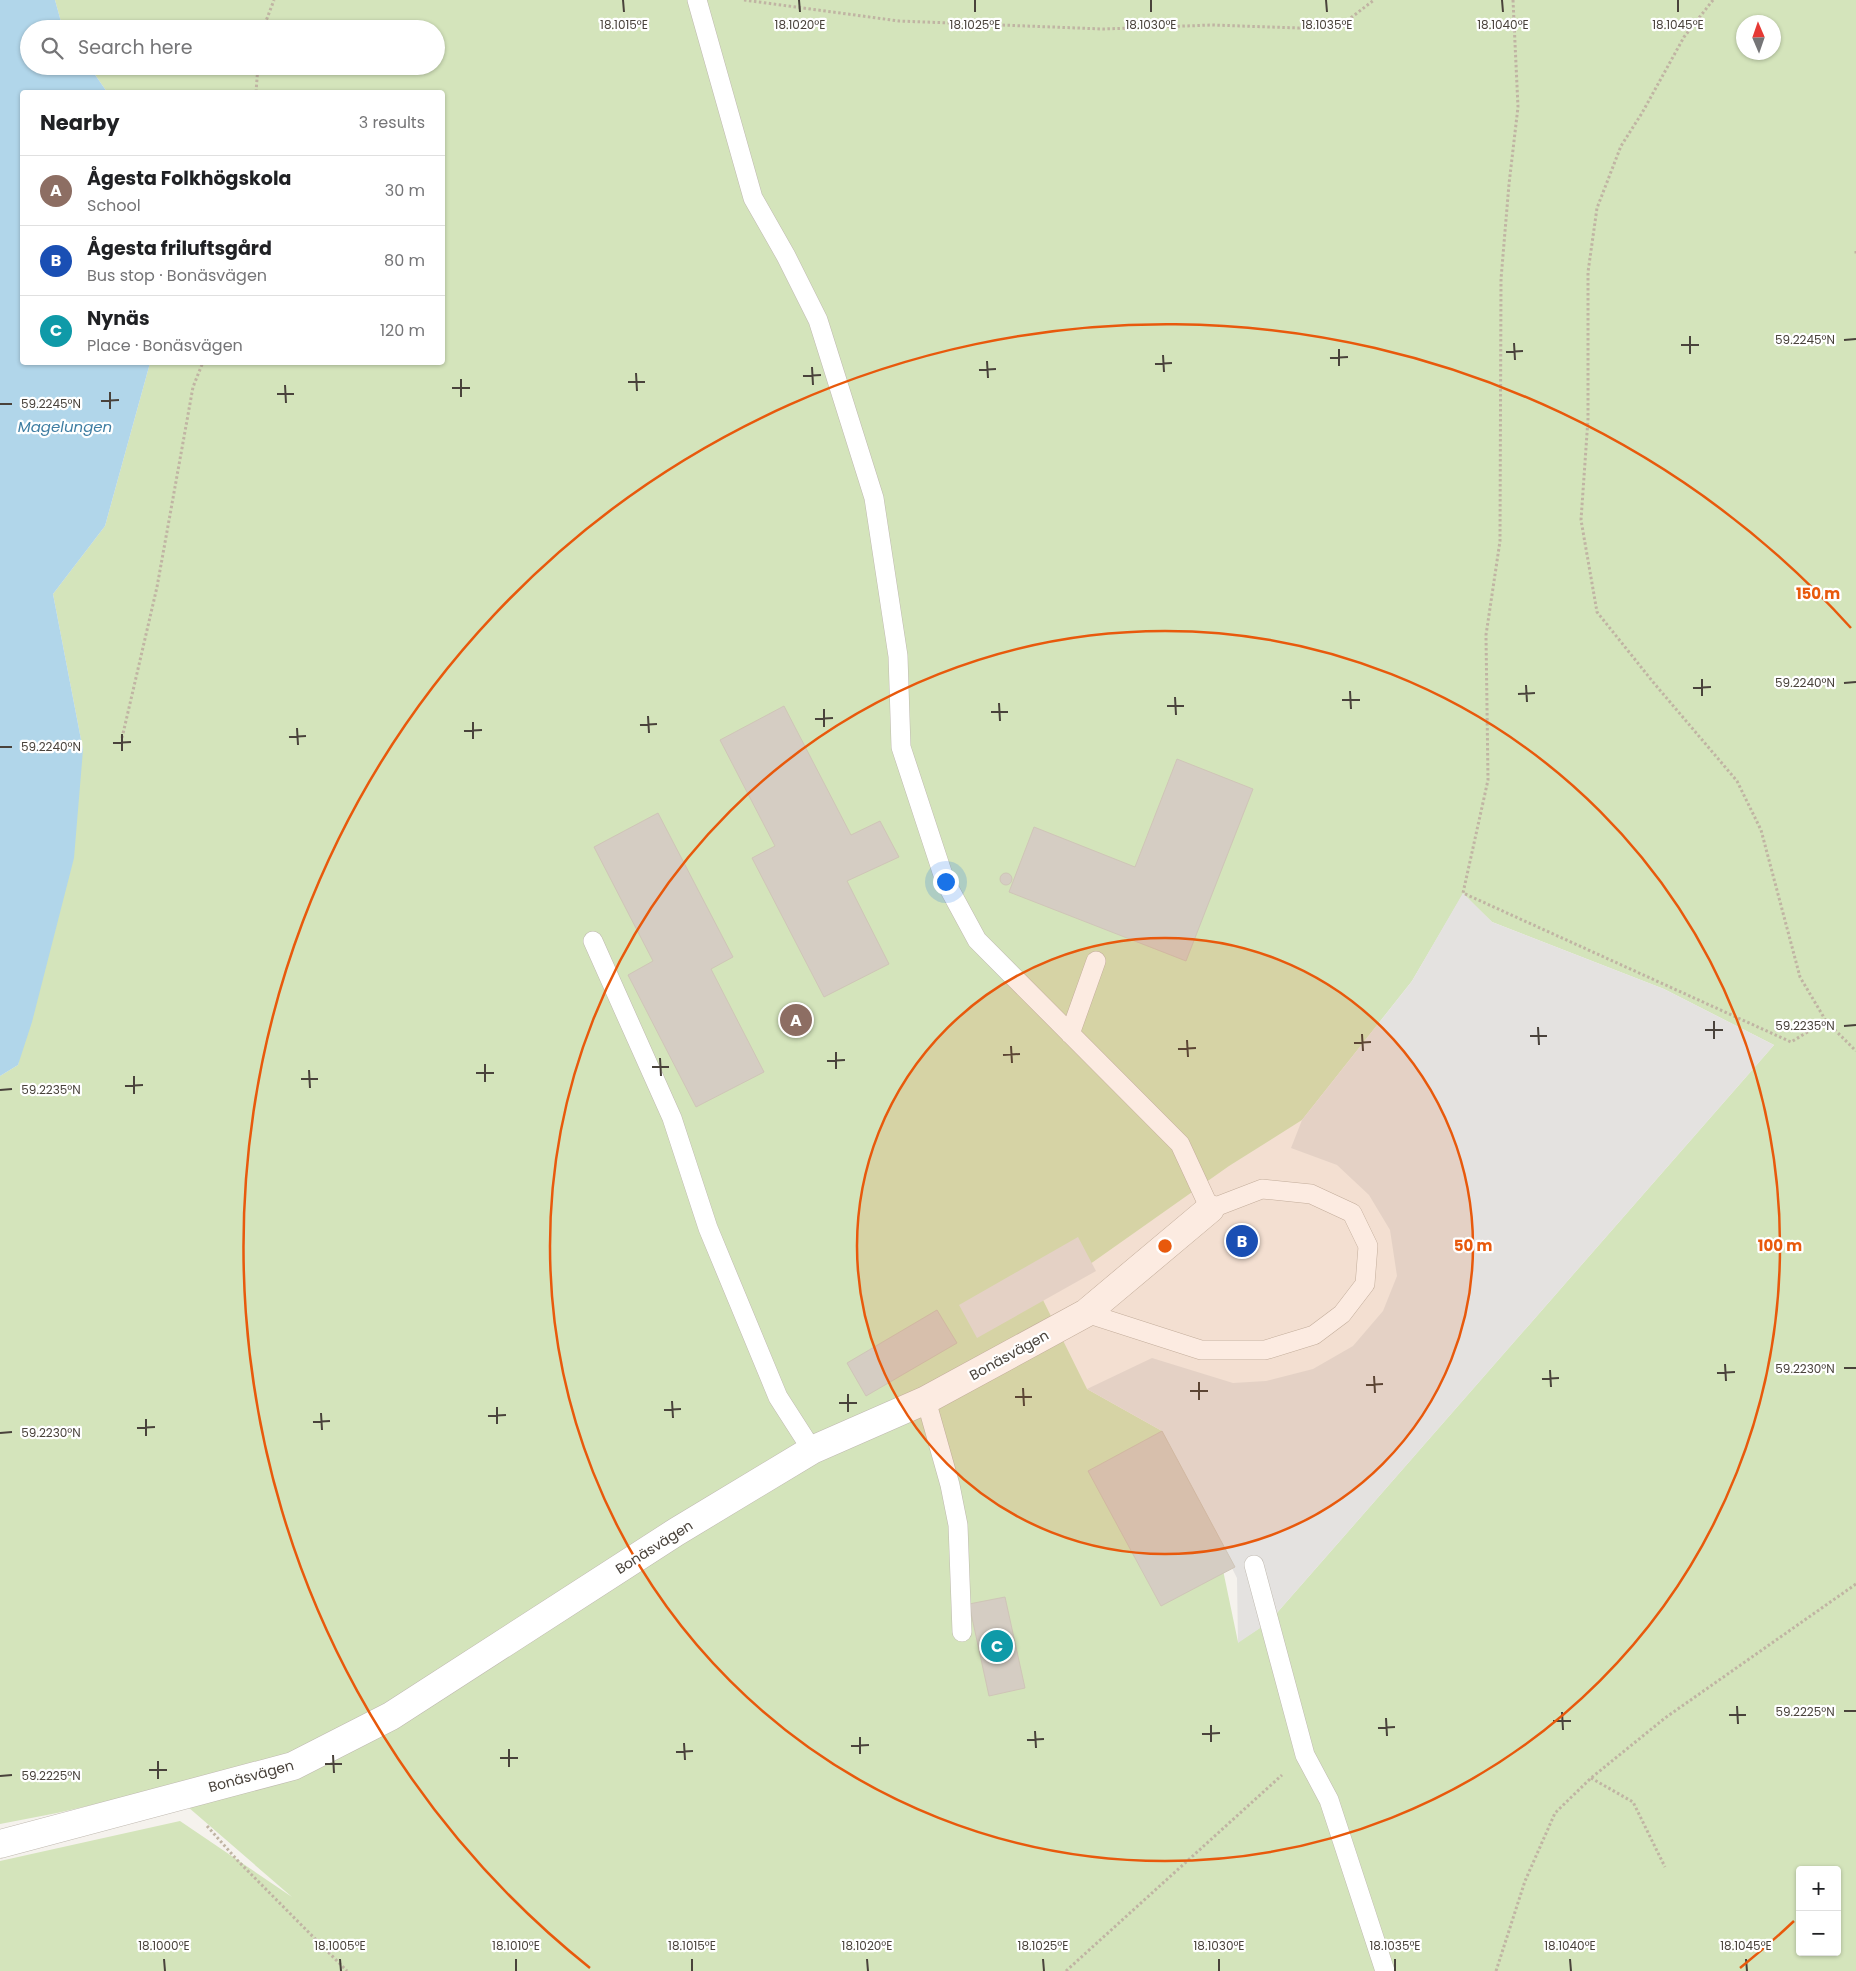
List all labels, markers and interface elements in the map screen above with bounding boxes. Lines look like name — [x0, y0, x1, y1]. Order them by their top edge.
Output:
north arrow — [1736, 15, 1781, 60]
text: 18.1015°E — [600, 16, 648, 33]
text: 18.1020°E — [775, 16, 825, 33]
text: 18.1025°E — [950, 16, 1000, 33]
text: 18.1030°E — [1126, 16, 1177, 33]
text: 18.1035°E — [1302, 16, 1353, 33]
text: 18.1040°E — [1477, 16, 1529, 33]
text: 18.1045°E — [1652, 16, 1704, 33]
search box — [20, 20, 445, 75]
icon: search — [38, 34, 66, 62]
text: Search here — [78, 34, 192, 61]
text: Nearby — [40, 108, 120, 137]
text: 3 results — [359, 111, 425, 134]
text: Ågesta Folkhögskola — [87, 165, 291, 192]
text: A — [50, 179, 62, 202]
text: 30 m — [385, 179, 425, 202]
text: School — [87, 194, 141, 217]
text: Ågesta friluftsgård — [87, 235, 272, 262]
text: B — [51, 249, 61, 272]
text: 80 m — [384, 249, 425, 272]
text: Bus stop · Bonäsvägen — [87, 264, 267, 287]
text: Nynäs — [87, 305, 150, 332]
text: C — [50, 319, 62, 342]
text: 120 m — [380, 319, 425, 342]
text: 59.2245°N — [1775, 331, 1835, 348]
text: Place · Bonäsvägen — [87, 334, 243, 357]
text: 59.2245°N — [21, 395, 81, 412]
water label: Magelungen — [18, 416, 112, 437]
text: 150 m — [1796, 583, 1840, 604]
text: 59.2240°N — [1775, 674, 1835, 691]
text: 59.2240°N — [21, 738, 81, 755]
your location — [933, 869, 959, 895]
pin: A — [780, 1001, 812, 1039]
text: 59.2235°N — [1775, 1017, 1835, 1034]
text: 59.2235°N — [21, 1081, 81, 1098]
pin: B — [1226, 1222, 1258, 1260]
text: 50 m — [1454, 1235, 1492, 1256]
text: 100 m — [1758, 1235, 1802, 1256]
centre of rings — [1156, 1237, 1174, 1255]
street label: Bonäsvägen — [966, 1325, 1052, 1385]
text: 59.2230°N — [1775, 1360, 1835, 1377]
text: 59.2230°N — [21, 1424, 81, 1441]
street label: Bonäsvägen — [612, 1515, 696, 1579]
pin: C — [981, 1627, 1013, 1665]
text: 59.2225°N — [1775, 1703, 1835, 1720]
street label: Bonäsvägen — [206, 1755, 296, 1797]
text: 59.2225°N — [21, 1767, 81, 1784]
map controls — [1796, 1866, 1841, 1956]
button: + — [1796, 1866, 1841, 1911]
button: − — [1796, 1911, 1841, 1956]
text: 18.1000°E — [138, 1937, 190, 1954]
text: 18.1005°E — [314, 1937, 366, 1954]
text: 18.1010°E — [492, 1937, 540, 1954]
text: 18.1015°E — [668, 1937, 716, 1954]
text: 18.1020°E — [842, 1937, 892, 1954]
text: 18.1025°E — [1018, 1937, 1068, 1954]
text: 18.1030°E — [1194, 1937, 1245, 1954]
text: 18.1035°E — [1370, 1937, 1421, 1954]
text: 18.1040°E — [1544, 1937, 1596, 1954]
text: 18.1045°E — [1720, 1937, 1772, 1954]

